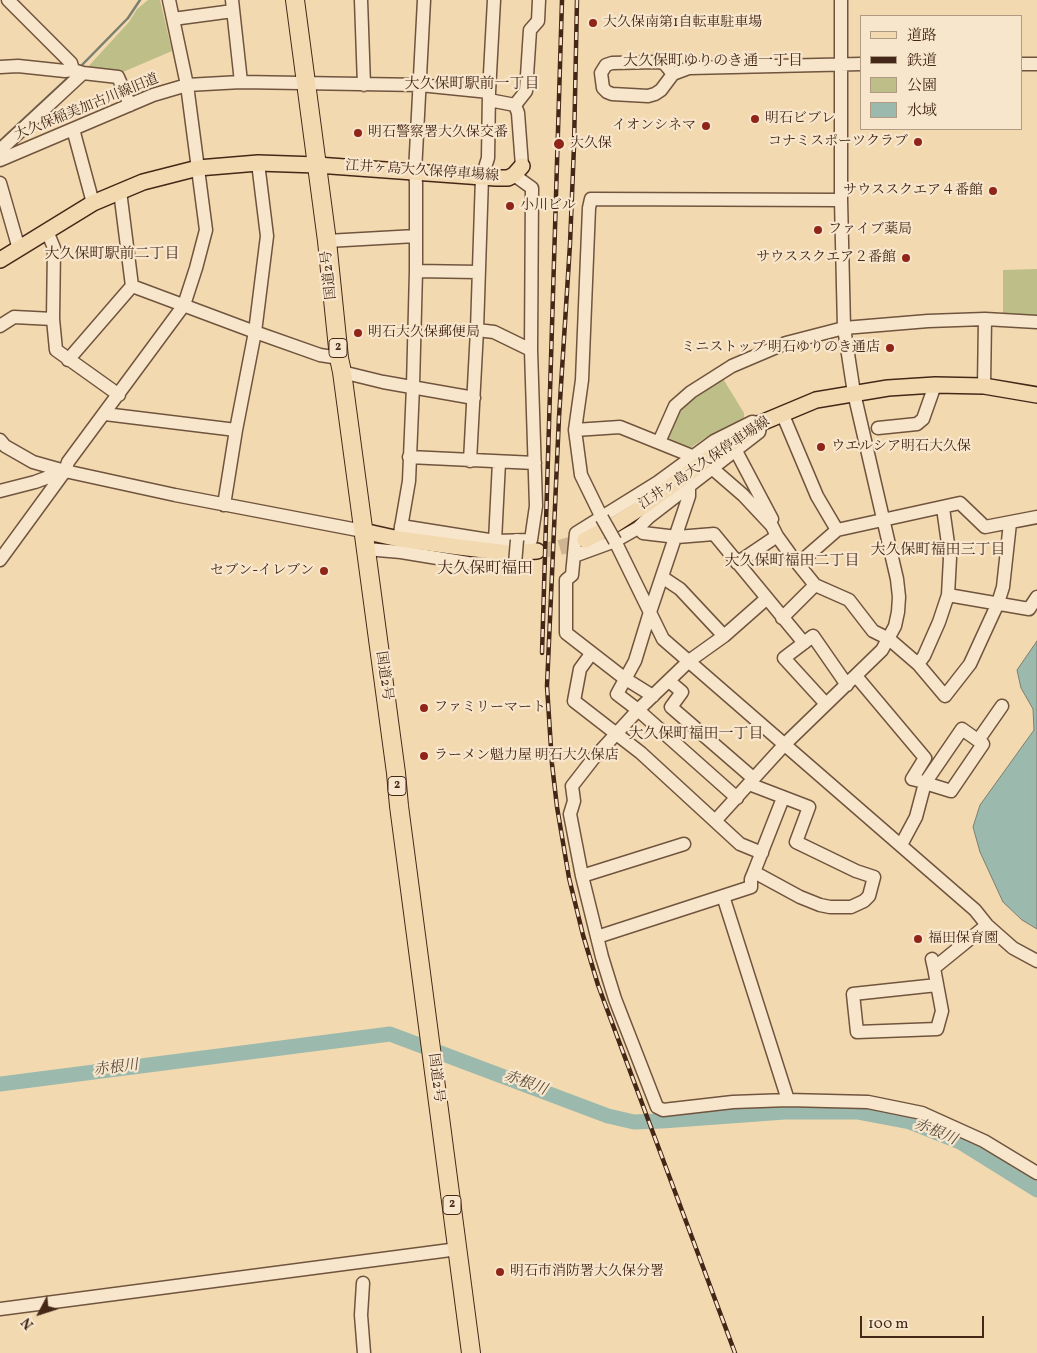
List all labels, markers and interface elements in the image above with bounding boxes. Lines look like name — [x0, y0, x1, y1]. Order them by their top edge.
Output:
place label: 大久保南第1自転車駐車場 — [603, 15, 762, 31]
legend — [860, 15, 1022, 130]
marker: 大久保南第1自転車駐車場 — [587, 17, 599, 29]
text: 道路 — [907, 26, 937, 47]
text: 鉄道 — [907, 51, 937, 72]
district label: 大久保町ゆりのき通一丁目 — [623, 53, 803, 71]
street label: 大久保稲美加古川線旧道 — [12, 71, 162, 145]
district label: 大久保町駅前一丁目 — [405, 76, 539, 94]
text: 公園 — [907, 76, 937, 97]
text: 水域 — [907, 101, 937, 122]
place label: 明石ビブレ — [765, 111, 835, 127]
marker: 明石ビブレ — [749, 113, 761, 125]
place label: イオンシネマ — [612, 118, 696, 134]
marker: イオンシネマ — [700, 120, 712, 132]
place label: 明石警察署大久保交番 — [368, 125, 508, 141]
marker: 明石警察署大久保交番 — [352, 127, 364, 139]
place label: コナミスポーツクラブ — [768, 134, 908, 150]
place label: 大久保 — [570, 136, 612, 152]
marker: コナミスポーツクラブ — [912, 136, 924, 148]
marker: 大久保 — [552, 137, 566, 151]
street label: 江井ヶ島大久保停車場線 — [345, 158, 499, 186]
place label: サウススクエア４番館 — [843, 183, 983, 199]
marker: サウススクエア４番館 — [987, 185, 999, 197]
place label: 小川ビル — [520, 198, 576, 214]
marker: 小川ビル — [504, 200, 516, 212]
place label: ファイブ薬局 — [828, 222, 912, 238]
marker: ファイブ薬局 — [812, 224, 824, 236]
district label: 大久保町駅前二丁目 — [45, 246, 179, 264]
street label: 国道2号 — [319, 249, 341, 301]
place label: サウススクエア２番館 — [756, 250, 896, 266]
marker: サウススクエア２番館 — [900, 252, 912, 264]
place label: 明石大久保郵便局 — [368, 325, 480, 341]
marker: 明石大久保郵便局 — [352, 327, 364, 339]
road number: 2 — [329, 338, 347, 358]
place label: ミニストップ 明石ゆりのき通店 — [681, 340, 880, 356]
marker: ミニストップ 明石ゆりのき通店 — [884, 342, 896, 354]
street label: 江井ヶ島大久保停車場線 — [636, 414, 774, 514]
place label: ウエルシア明石大久保 — [831, 439, 971, 455]
marker: ウエルシア明石大久保 — [815, 441, 827, 453]
district label: 大久保町福田三丁目 — [871, 542, 1005, 560]
district label: 大久保町福田二丁目 — [725, 553, 859, 571]
district label: 大久保町福田 — [437, 560, 533, 580]
place label: セブン-イレブン — [210, 563, 314, 579]
marker: セブン-イレブン — [318, 565, 330, 577]
street label: 国道2号 — [371, 650, 395, 702]
place label: ファミリーマート — [434, 700, 546, 716]
marker: ファミリーマート — [418, 702, 430, 714]
district label: 大久保町福田一丁目 — [629, 726, 763, 744]
place label: ラーメン魁力屋 明石大久保店 — [434, 748, 619, 764]
marker: ラーメン魁力屋 明石大久保店 — [418, 750, 430, 762]
road number: 2 — [388, 776, 406, 796]
place label: 福田保育園 — [928, 931, 998, 947]
marker: 福田保育園 — [912, 933, 924, 945]
street label: 国道2号 — [424, 1052, 446, 1104]
water label: 赤根川 — [93, 1057, 139, 1081]
water label: 赤根川 — [501, 1068, 549, 1100]
water label: 赤根川 — [911, 1116, 959, 1150]
road number: 2 — [443, 1196, 461, 1214]
place label: 明石市消防署大久保分署 — [510, 1264, 664, 1280]
marker: 明石市消防署大久保分署 — [494, 1266, 506, 1278]
north arrow — [15, 1288, 65, 1338]
scale bar — [862, 1306, 986, 1338]
text: N — [18, 1313, 39, 1333]
text: 100 m — [868, 1314, 908, 1335]

